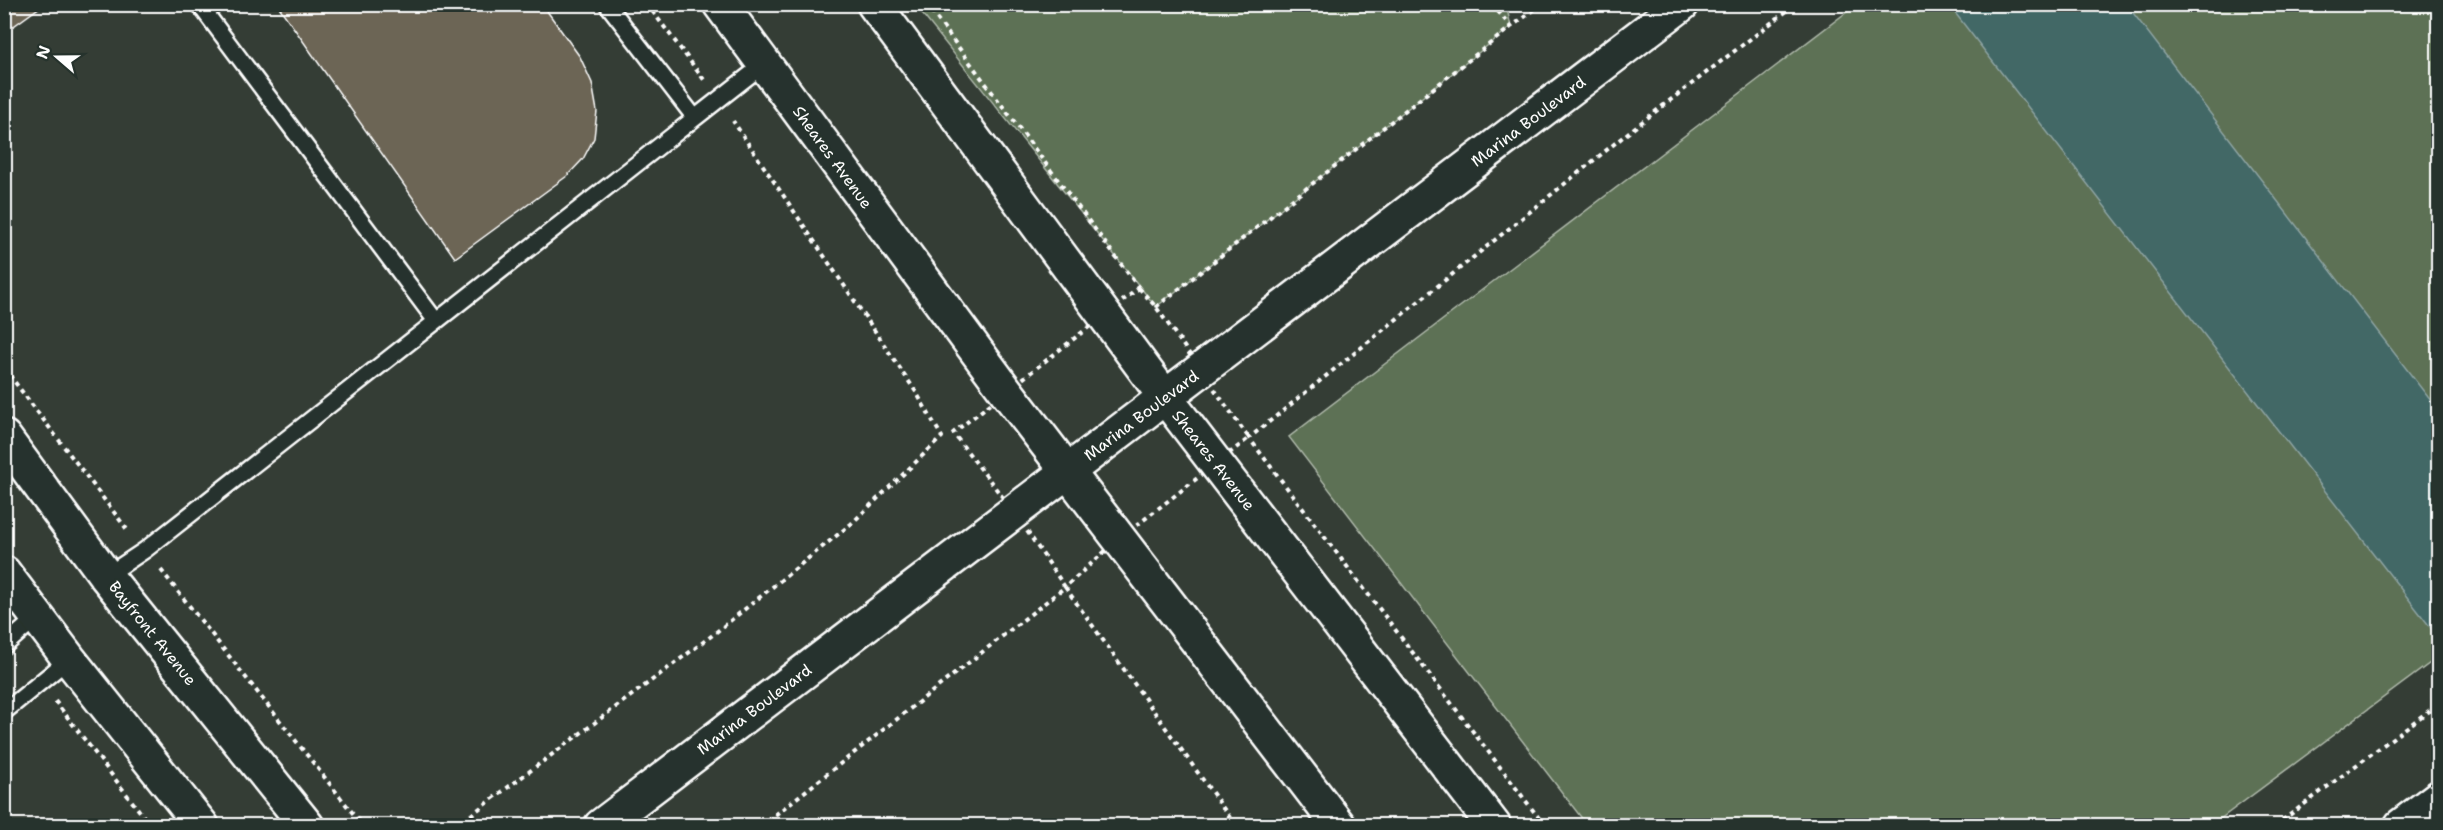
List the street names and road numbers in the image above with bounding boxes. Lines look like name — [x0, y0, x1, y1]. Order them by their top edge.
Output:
street label: Marina Boulevard — [1467, 71, 1590, 171]
street label: Sheares Avenue — [788, 102, 877, 213]
street label: Marina Boulevard — [1080, 365, 1203, 465]
street label: Sheares Avenue — [1168, 406, 1260, 515]
street label: Bayfront Avenue — [104, 577, 201, 690]
street label: Marina Boulevard — [693, 659, 816, 759]

